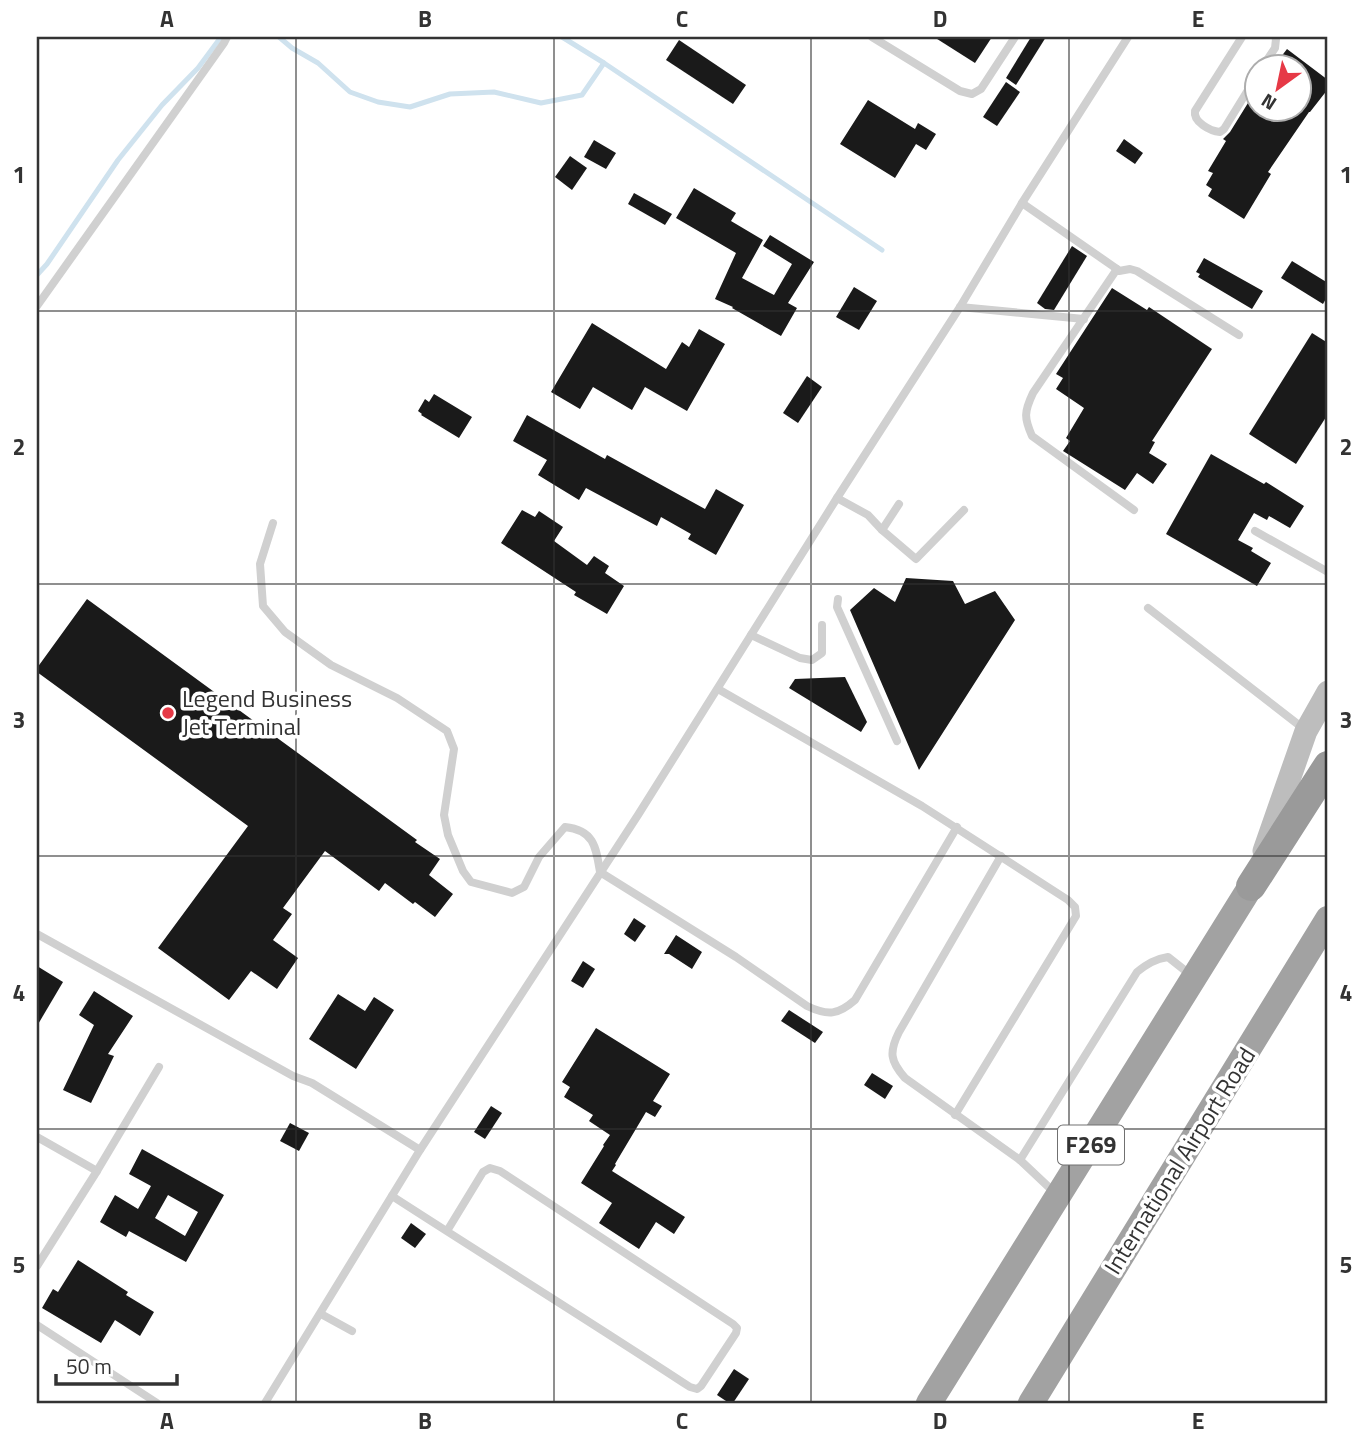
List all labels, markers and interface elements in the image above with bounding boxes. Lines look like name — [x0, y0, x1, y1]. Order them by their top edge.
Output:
text: A — [160, 1, 174, 36]
text: B — [418, 1, 432, 36]
text: C — [676, 1, 688, 36]
text: D — [933, 1, 947, 36]
text: E — [1192, 1, 1204, 36]
north arrow — [1242, 52, 1312, 122]
text: N — [1255, 87, 1282, 118]
text: 1 — [13, 157, 25, 192]
text: 1 — [1340, 157, 1352, 192]
text: 2 — [13, 429, 25, 464]
text: 2 — [1340, 429, 1352, 464]
place label: Legend Business Jet Terminal — [182, 680, 352, 744]
text: 3 — [13, 702, 25, 737]
text: 3 — [1340, 702, 1352, 737]
marker: Legend Business Jet Terminal — [160, 705, 176, 721]
text: 4 — [13, 975, 25, 1010]
text: 4 — [1340, 975, 1352, 1010]
street label: International Airport Road — [1095, 1040, 1264, 1281]
road number: F269 — [1058, 1126, 1124, 1164]
text: 5 — [13, 1247, 25, 1282]
text: 5 — [1340, 1247, 1352, 1282]
scale bar — [56, 1342, 177, 1386]
text: 50 m — [66, 1350, 112, 1382]
text: A — [160, 1403, 174, 1438]
text: B — [418, 1403, 432, 1438]
text: C — [676, 1403, 688, 1438]
text: D — [933, 1403, 947, 1438]
text: E — [1192, 1403, 1204, 1438]

